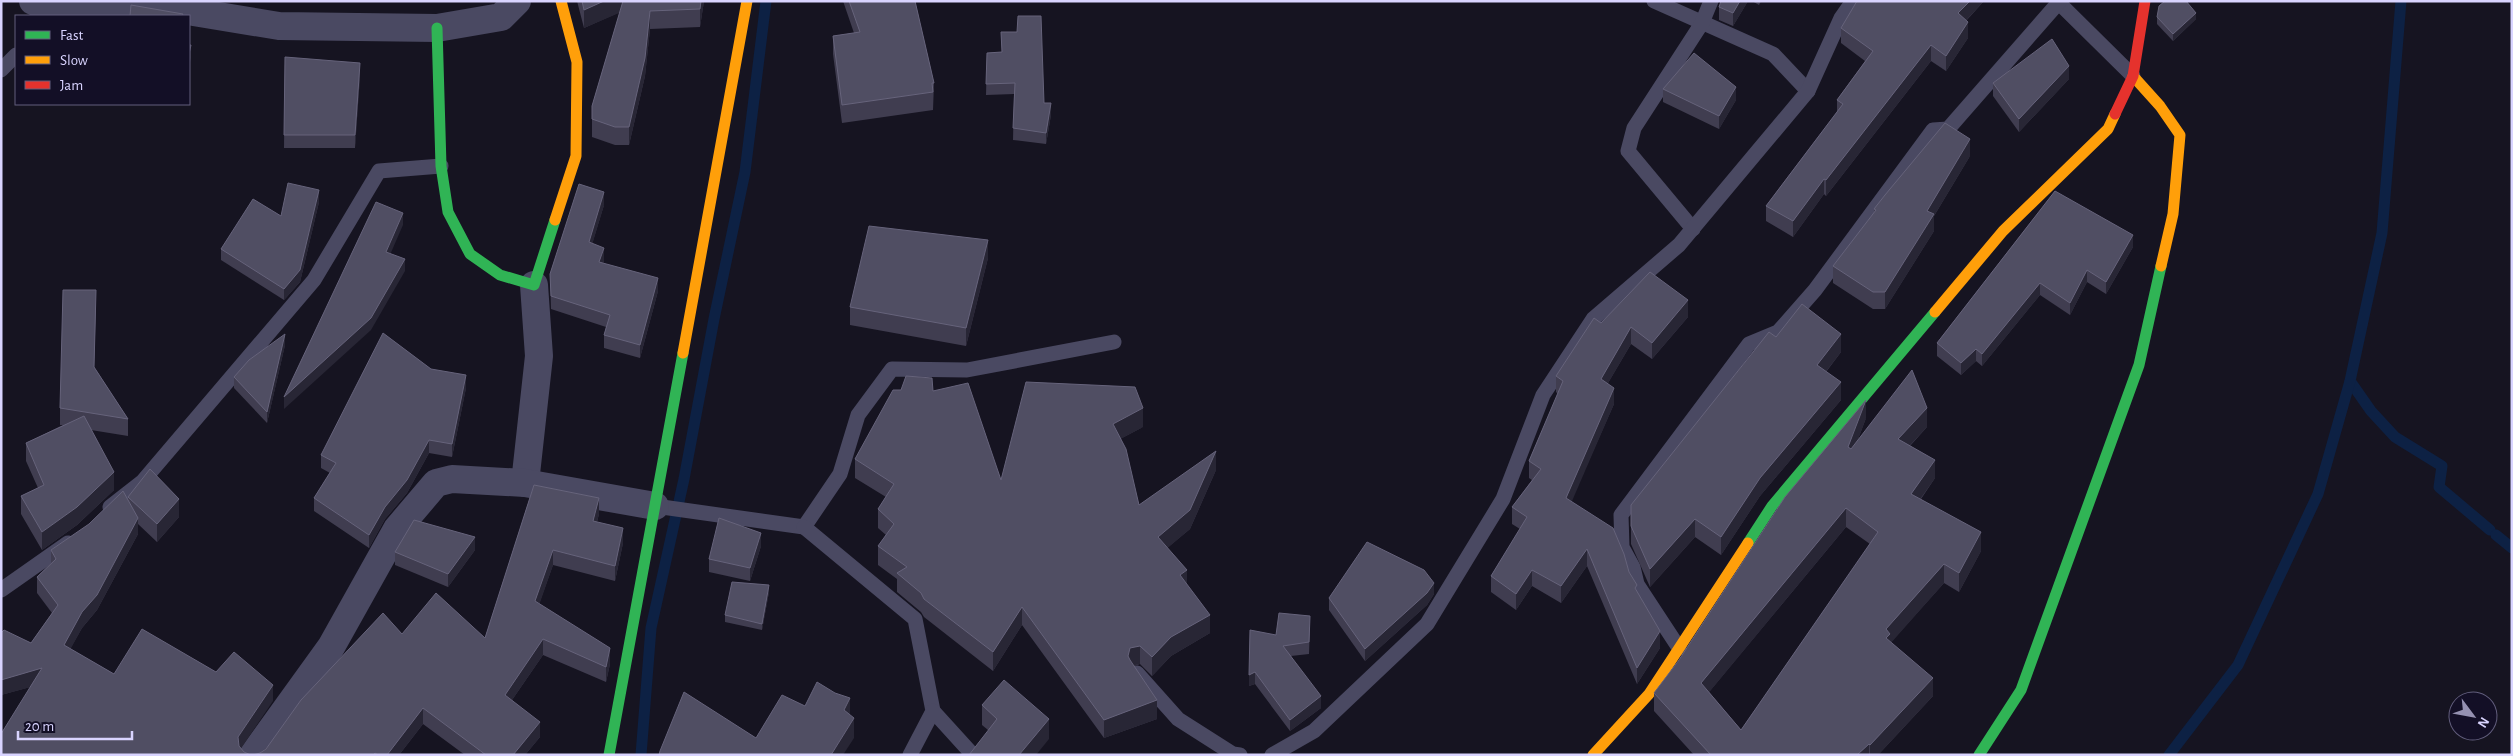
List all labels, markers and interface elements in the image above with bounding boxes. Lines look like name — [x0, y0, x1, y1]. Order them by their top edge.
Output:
legend — [15, 15, 190, 105]
text: Fast — [60, 28, 84, 43]
text: Slow — [60, 53, 88, 68]
text: Jam — [60, 78, 83, 93]
north arrow — [2448, 691, 2498, 741]
scale bar — [18, 708, 131, 740]
text: N — [2475, 715, 2492, 730]
text: 20 m — [25, 719, 54, 734]

